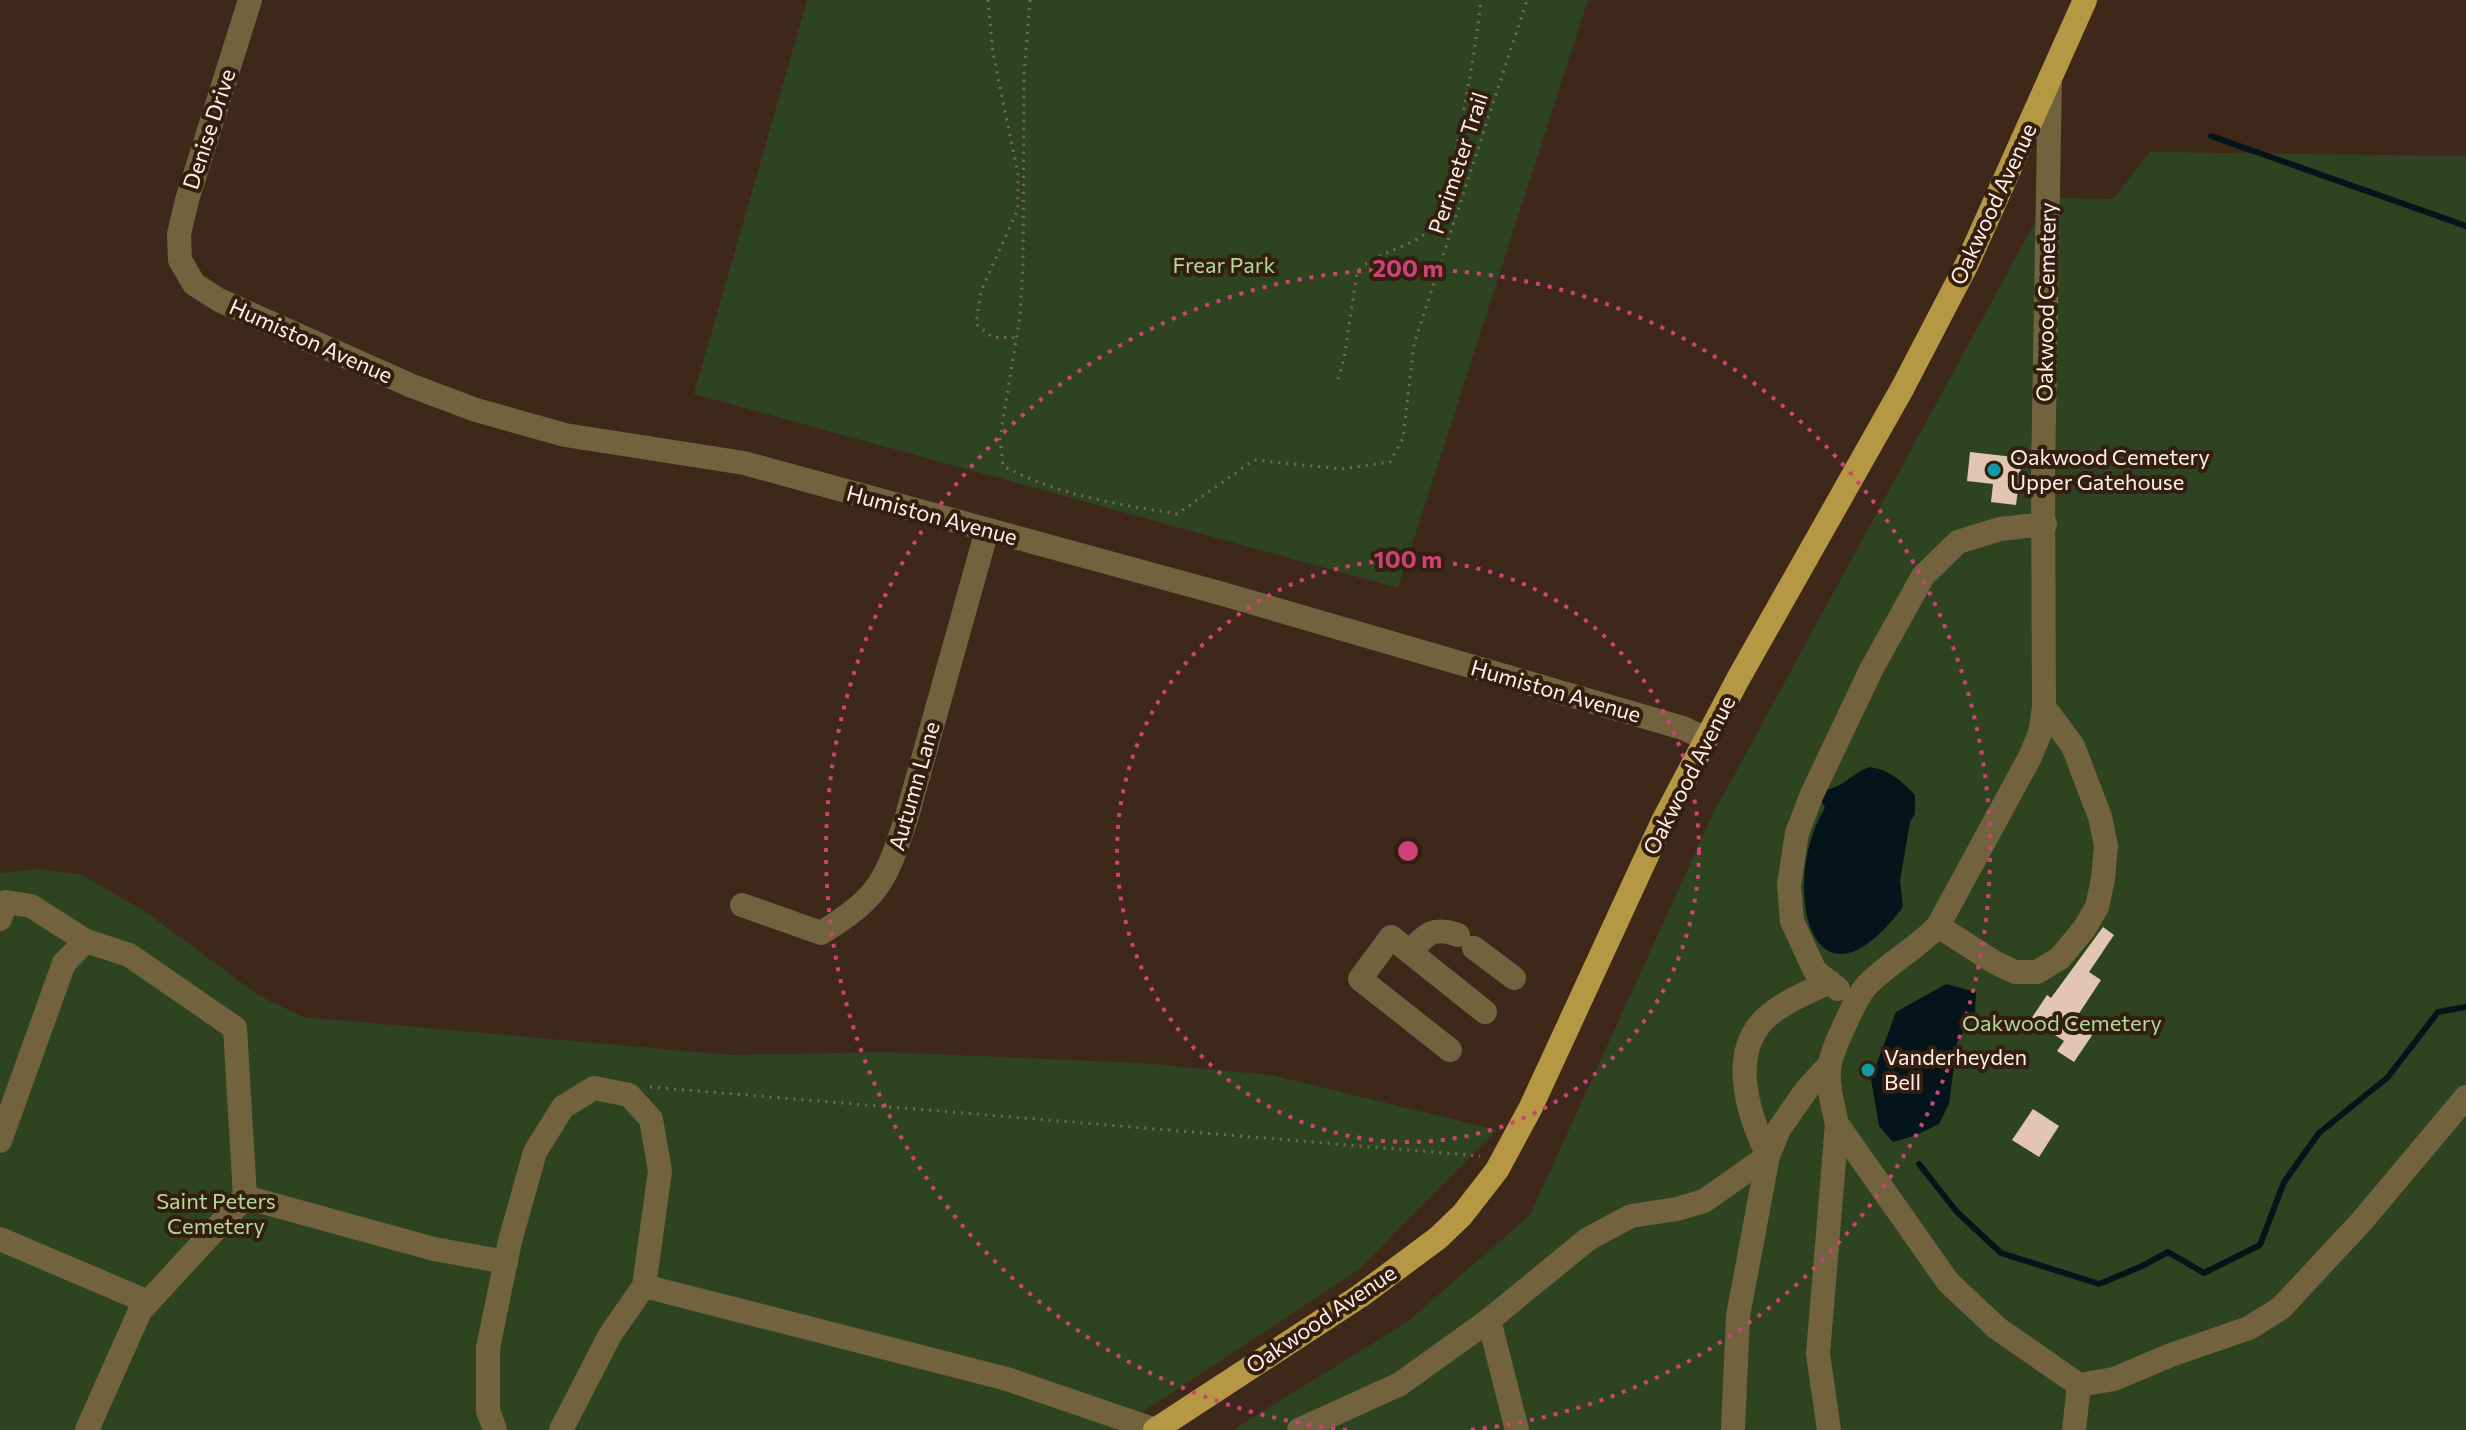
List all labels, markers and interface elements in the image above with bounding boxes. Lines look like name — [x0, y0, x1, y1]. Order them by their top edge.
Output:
street label: Denise Drive — [176, 65, 241, 192]
street label: Perimeter Trail — [1422, 89, 1493, 237]
street label: Oakwood Avenue — [1943, 119, 2042, 289]
street label: Oakwood Cemetery — [2030, 202, 2061, 402]
park label: Frear Park — [1173, 251, 1275, 278]
text: 200 m — [1373, 253, 1443, 282]
street label: Humiston Avenue — [225, 292, 397, 389]
place label: Oakwood Cemetery Upper Gatehouse — [2010, 443, 2210, 495]
marker: Oakwood Cemetery Upper Gatehouse — [1985, 461, 2003, 479]
street label: Humiston Avenue — [844, 479, 1021, 550]
text: 100 m — [1374, 544, 1442, 573]
street label: Humiston Avenue — [1468, 653, 1644, 728]
street label: Oakwood Avenue — [1637, 691, 1740, 859]
street label: Autumn Lane — [882, 718, 945, 853]
centre of rings — [1394, 837, 1422, 865]
park label: Oakwood Cemetery — [1962, 1009, 2162, 1036]
place label: Vanderheyden Bell — [1884, 1043, 2027, 1095]
marker: Vanderheyden Bell — [1859, 1061, 1877, 1079]
park label: Saint Peters Cemetery — [156, 1187, 276, 1239]
street label: Oakwood Avenue — [1241, 1258, 1401, 1379]

